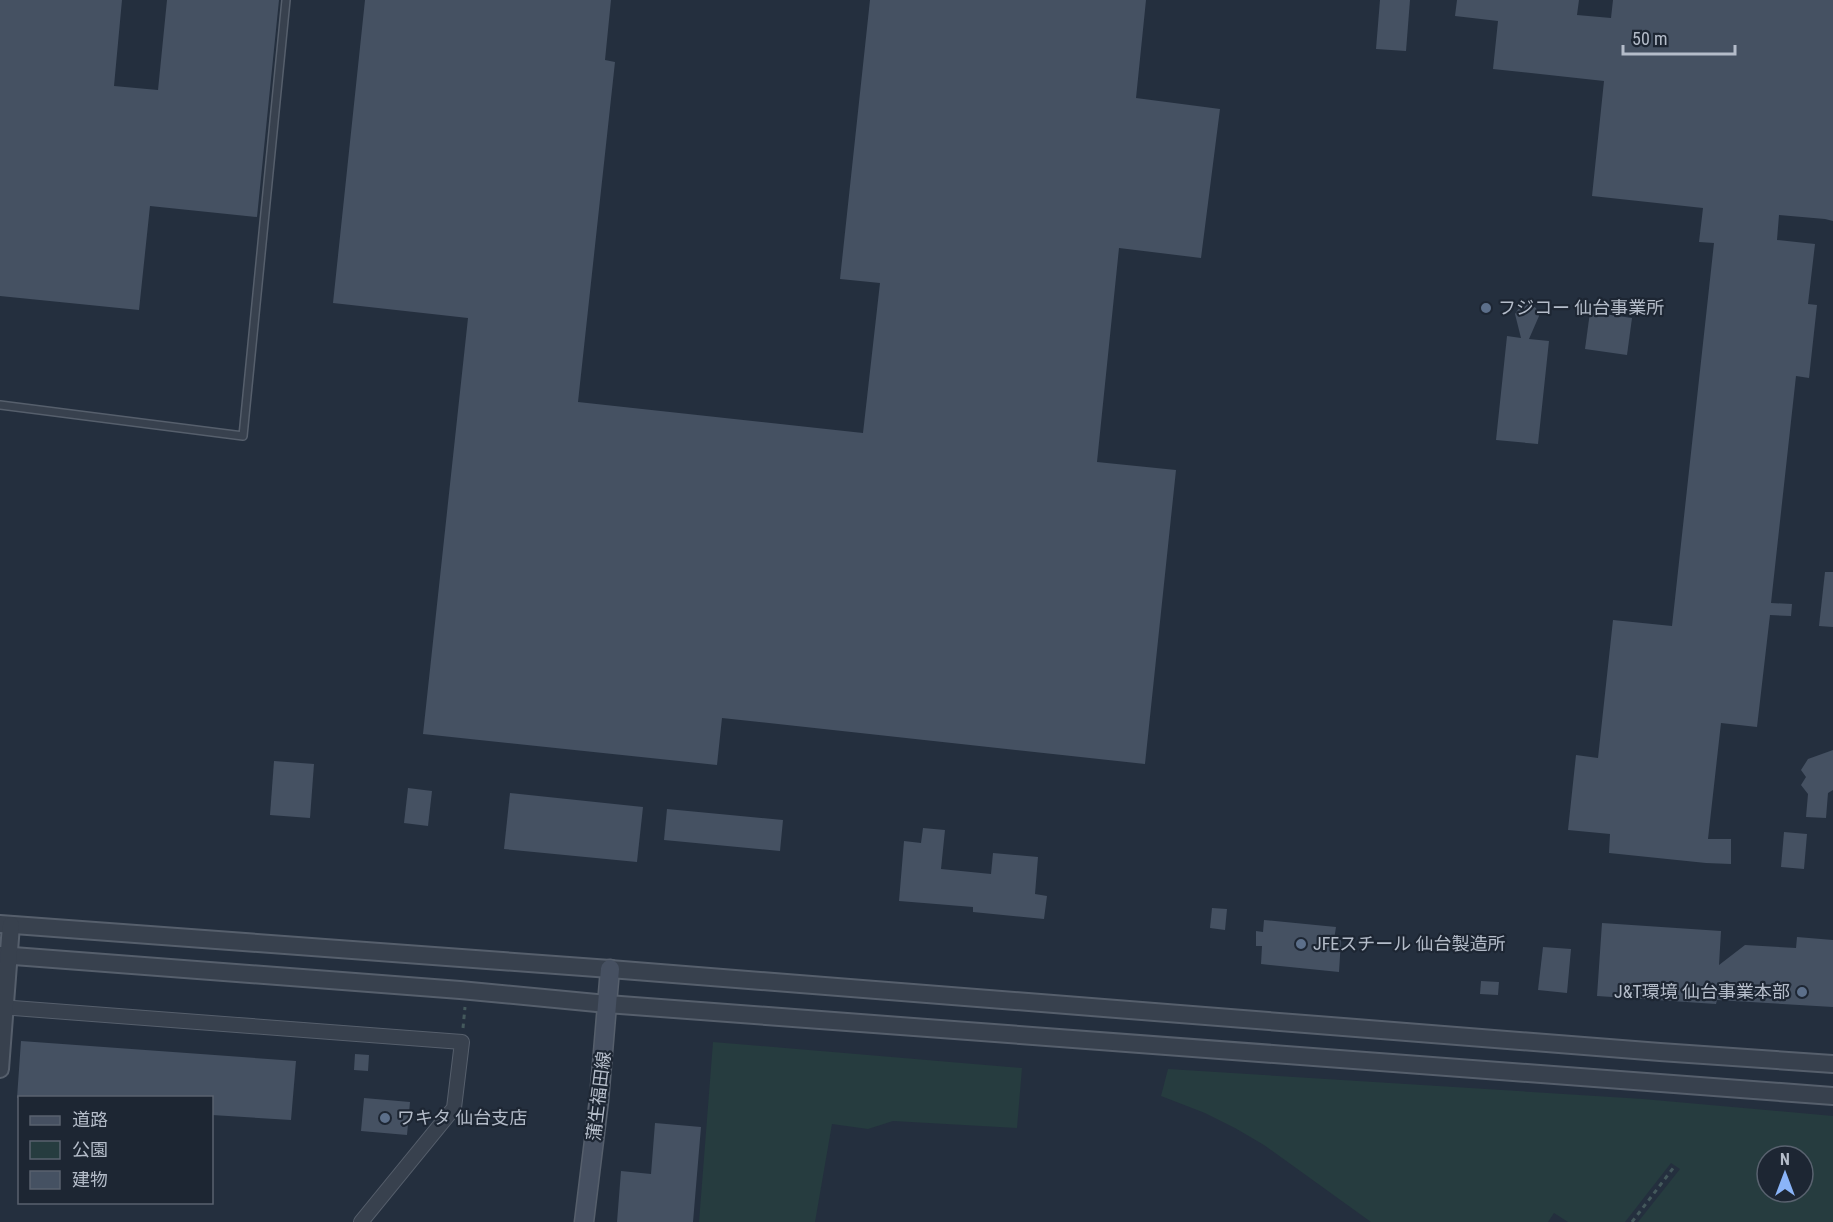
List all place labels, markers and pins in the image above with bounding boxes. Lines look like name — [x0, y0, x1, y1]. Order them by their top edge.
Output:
place label: フジコー 仙台事業所 — [1498, 297, 1664, 318]
marker: フジコー 仙台事業所 — [1479, 301, 1493, 315]
place label: JFEスチール 仙台製造所 — [1313, 933, 1505, 954]
marker: JFEスチール 仙台製造所 — [1294, 937, 1308, 951]
place label: J&T環境 仙台事業本部 — [1614, 981, 1790, 1002]
marker: J&T環境 仙台事業本部 — [1795, 985, 1809, 999]
place label: ワキタ 仙台支店 — [397, 1107, 527, 1128]
marker: ワキタ 仙台支店 — [378, 1111, 392, 1125]

